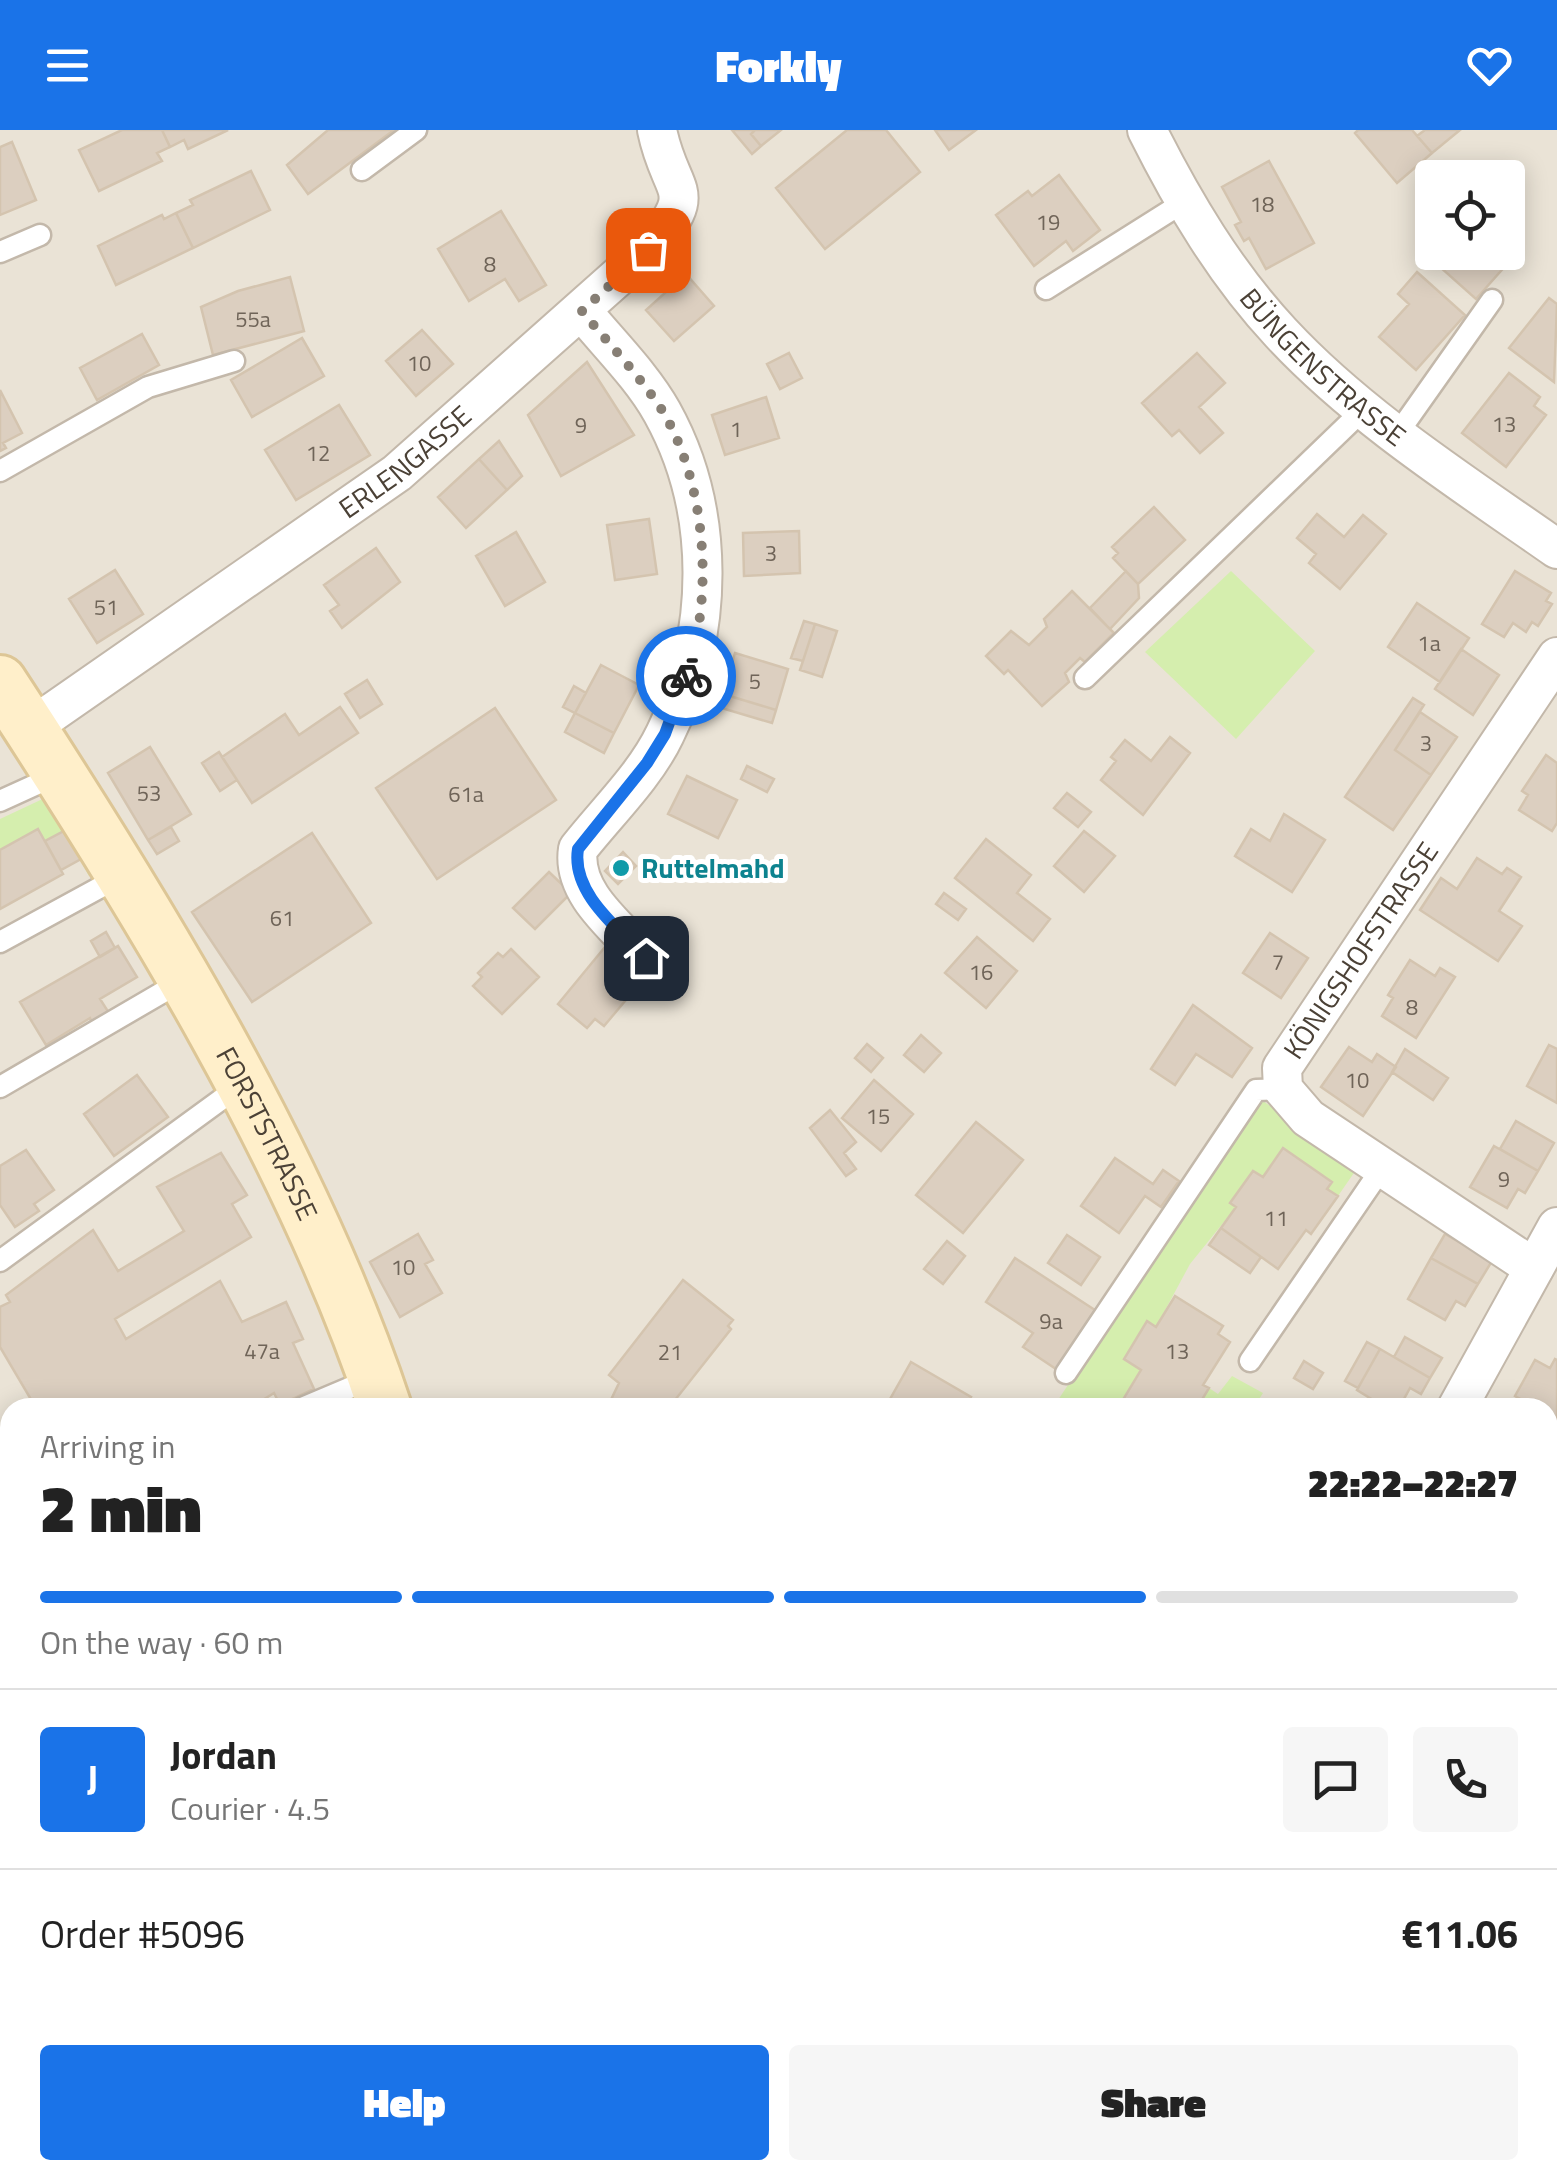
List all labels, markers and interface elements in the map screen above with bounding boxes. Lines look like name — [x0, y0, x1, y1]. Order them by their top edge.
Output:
text: Forkly — [715, 31, 842, 99]
icon: menu — [40, 38, 95, 93]
icon: heart — [1462, 38, 1517, 93]
map controls — [1415, 160, 1525, 270]
button: locate — [1415, 160, 1525, 270]
house number: 18 — [1250, 187, 1274, 221]
house number: 19 — [1036, 205, 1060, 239]
pin — [606, 208, 691, 293]
icon: bag — [621, 223, 676, 278]
house number: 8 — [484, 247, 496, 281]
street label: BÜNGENSTRASSE — [1230, 278, 1415, 456]
house number: 55a — [235, 302, 271, 336]
house number: 10 — [407, 346, 431, 380]
street label: ERLENGASSE — [329, 395, 481, 528]
house number: 13 — [1492, 407, 1516, 441]
house number: 9 — [575, 408, 587, 442]
house number: 1 — [730, 412, 742, 446]
house number: 12 — [306, 436, 330, 470]
house number: 3 — [765, 536, 777, 570]
house number: 51 — [94, 590, 118, 624]
courier — [636, 626, 736, 726]
house number: 1a — [1417, 626, 1441, 660]
icon: bike — [659, 649, 714, 704]
house number: 5 — [749, 664, 761, 698]
house number: 3 — [1420, 726, 1432, 760]
house number: 53 — [137, 776, 161, 810]
house number: 61a — [448, 777, 484, 811]
street label: KÖNIGSHOFSTRASSE — [1272, 833, 1449, 1067]
place label: Ruttelmahd — [641, 846, 785, 889]
marker: Ruttelmahd — [610, 857, 632, 879]
house number: 61 — [270, 901, 294, 935]
pin — [604, 916, 689, 1001]
icon: home — [619, 931, 674, 986]
house number: 7 — [1272, 945, 1284, 979]
house number: 16 — [969, 955, 993, 989]
house number: 8 — [1406, 990, 1418, 1024]
street label: FORSTSTRASSE — [206, 1039, 329, 1227]
house number: 10 — [1345, 1063, 1369, 1097]
house number: 15 — [866, 1099, 890, 1133]
house number: 9 — [1498, 1162, 1510, 1196]
house number: 11 — [1264, 1201, 1288, 1235]
house number: 10 — [391, 1250, 415, 1284]
house number: 9a — [1039, 1304, 1063, 1338]
house number: 47a — [244, 1334, 280, 1368]
house number: 13 — [1165, 1334, 1189, 1368]
house number: 21 — [658, 1335, 682, 1369]
text: Arriving in — [40, 1422, 176, 1470]
text: 22:22–22:27 — [1308, 1454, 1518, 1512]
text: 2 min — [40, 1458, 201, 1557]
text: On the way · 60 m — [40, 1618, 283, 1666]
text: Jordan — [170, 1726, 277, 1784]
button: chat — [1283, 1727, 1388, 1832]
button: phone — [1413, 1727, 1518, 1832]
text: J — [87, 1750, 98, 1808]
text: Courier · 4.5 — [170, 1784, 330, 1832]
text: Order #5096 — [40, 1905, 245, 1963]
text: €11.06 — [1402, 1905, 1518, 1963]
button: Help — [40, 2045, 769, 2160]
button: Share — [789, 2045, 1518, 2160]

